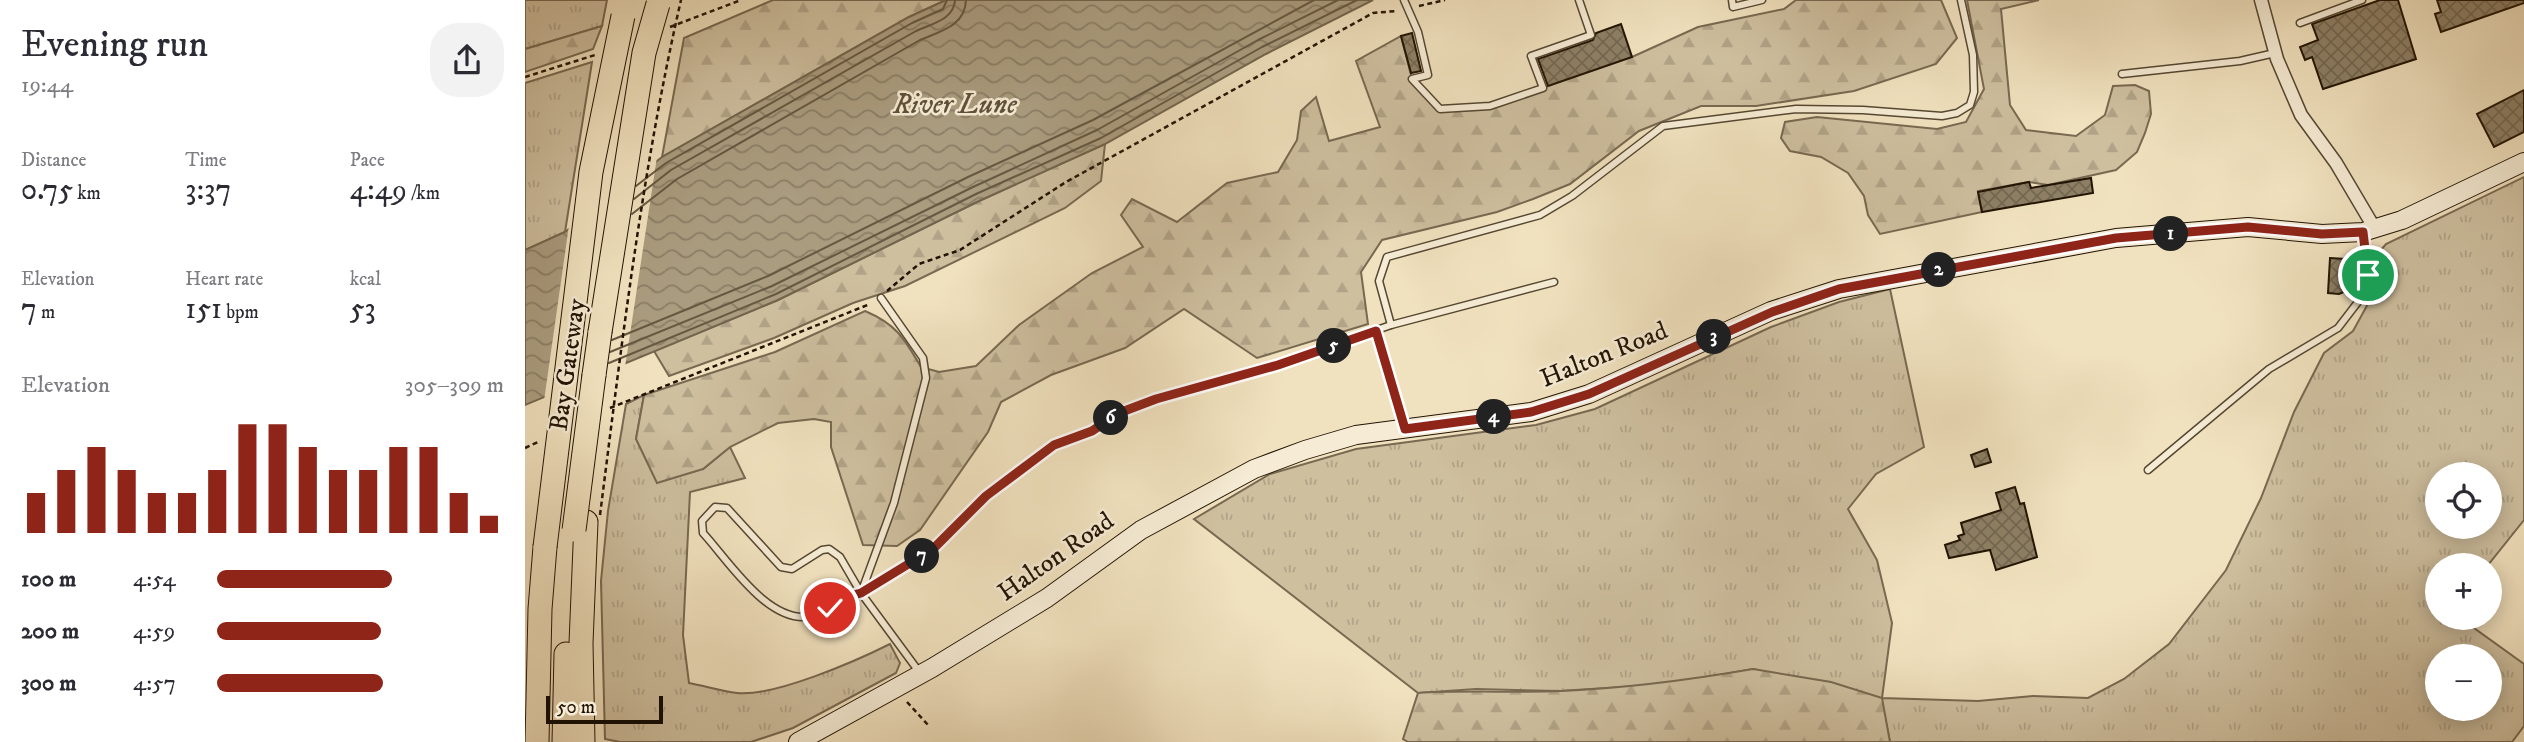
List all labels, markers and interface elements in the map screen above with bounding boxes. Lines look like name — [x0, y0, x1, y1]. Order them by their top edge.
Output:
text: Evening run — [21, 21, 208, 69]
button: share — [430, 23, 504, 97]
text: 19:44 — [21, 71, 73, 100]
water label: River Lune — [892, 87, 1018, 122]
text: Distance — [21, 149, 86, 172]
text: Time — [185, 149, 227, 172]
text: Pace — [350, 149, 385, 172]
text: 0.75 — [21, 172, 73, 209]
text: 3:37 — [185, 172, 231, 209]
text: 4:49 — [350, 172, 407, 209]
text: km — [73, 182, 101, 205]
text: /km — [407, 182, 440, 205]
pin: 1 — [2153, 216, 2189, 252]
text: 1 — [2167, 222, 2174, 245]
pin — [2338, 245, 2398, 305]
pin: 2 — [1921, 252, 1957, 288]
icon: arrive — [2349, 256, 2387, 294]
text: 2 — [1934, 258, 1943, 281]
text: Elevation — [21, 268, 95, 291]
text: Heart rate — [185, 268, 263, 291]
text: kcal — [350, 268, 381, 291]
text: 7 — [21, 291, 37, 328]
text: 151 — [185, 291, 222, 328]
text: 53 — [350, 291, 376, 328]
street label: Bay Gateway — [542, 296, 594, 433]
text: m — [37, 301, 55, 324]
text: bpm — [222, 301, 259, 324]
street label: Halton Road — [1535, 314, 1673, 396]
pin: 3 — [1697, 320, 1731, 354]
text: 3 — [1710, 325, 1717, 348]
pin: 5 — [1317, 328, 1351, 364]
text: 5 — [1329, 334, 1338, 357]
text: Elevation — [21, 371, 110, 400]
text: 305–309 m — [405, 371, 504, 400]
pin: 6 — [1093, 400, 1129, 436]
pin: 4 — [1476, 400, 1511, 434]
text: 4 — [1488, 405, 1499, 428]
text: 6 — [1106, 406, 1115, 429]
map controls — [2425, 462, 2502, 721]
button: locate — [2425, 462, 2502, 539]
street label: Halton Road — [991, 505, 1121, 609]
pin: 7 — [905, 538, 939, 574]
text: 7 — [916, 544, 927, 567]
button: + — [2425, 553, 2502, 630]
text: 100 m — [21, 565, 76, 594]
text: 4:54 — [133, 565, 176, 594]
pin — [800, 578, 860, 638]
icon: check — [811, 589, 849, 627]
text: 200 m — [21, 617, 79, 646]
text: 4:59 — [133, 617, 175, 646]
button: − — [2425, 644, 2502, 721]
text: 300 m — [21, 669, 77, 698]
text: 4:57 — [133, 669, 176, 698]
scale bar — [546, 693, 663, 725]
text: 50 m — [557, 696, 595, 719]

